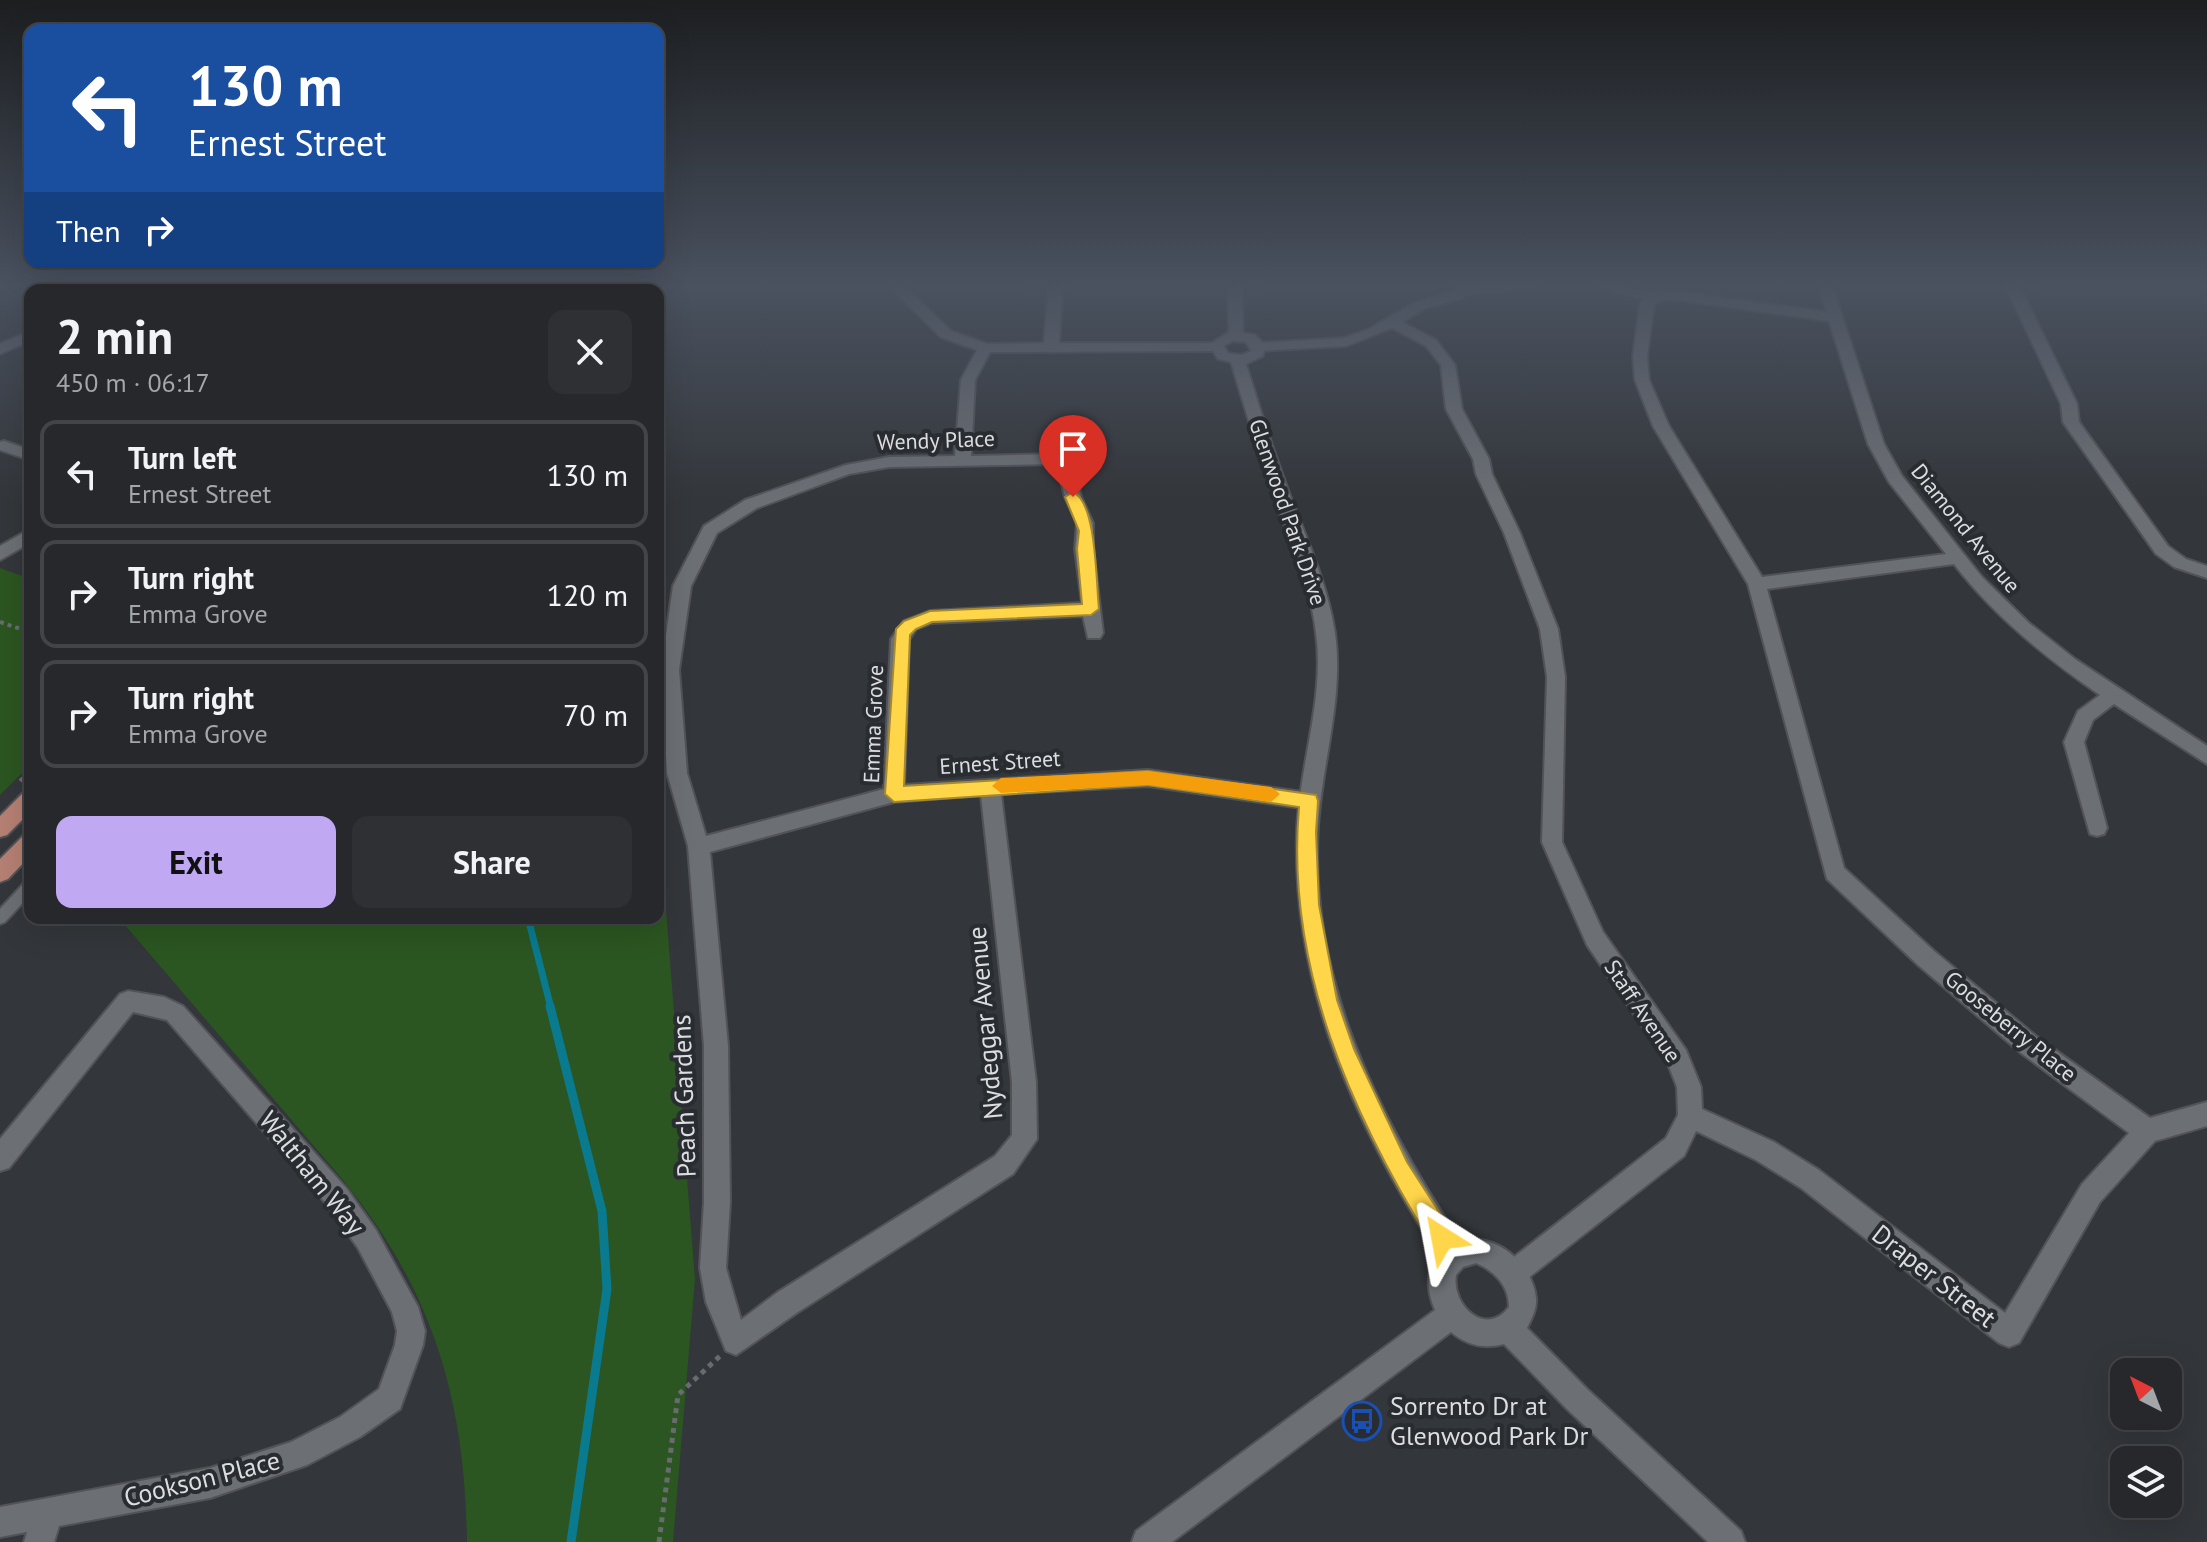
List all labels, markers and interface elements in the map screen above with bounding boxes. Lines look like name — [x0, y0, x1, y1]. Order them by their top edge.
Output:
text: 130 m — [188, 49, 343, 121]
icon: left — [56, 56, 160, 160]
text: Ernest Street — [188, 119, 386, 166]
icon: right — [137, 208, 181, 252]
text: Then — [56, 211, 121, 250]
text: 2 min — [56, 305, 173, 367]
button: close — [548, 310, 632, 394]
text: 450 m · 06:17 — [56, 366, 210, 399]
pin — [1039, 415, 1107, 497]
street label: Glenwood Park Drive — [1243, 415, 1333, 609]
street label: Wendy Place — [877, 424, 995, 456]
icon: arrive — [1051, 427, 1095, 471]
text: Turn left — [128, 438, 236, 477]
icon: left — [60, 452, 104, 496]
text: 130 m — [547, 455, 628, 494]
street label: Diamond Avenue — [1905, 458, 2027, 598]
text: Ernest Street — [128, 477, 271, 510]
text: Turn right — [128, 558, 254, 597]
icon: right — [60, 572, 104, 616]
text: 120 m — [547, 575, 628, 614]
text: Emma Grove — [128, 597, 268, 630]
street label: Emma Grove — [857, 664, 889, 784]
text: Turn right — [128, 678, 254, 717]
icon: right — [60, 692, 104, 736]
text: 70 m — [563, 695, 628, 734]
text: Emma Grove — [128, 717, 268, 750]
street label: Ernest Street — [939, 744, 1062, 780]
button: Exit — [56, 816, 336, 908]
button: Share — [352, 816, 632, 908]
street label: Nydeggar Avenue — [960, 925, 1009, 1121]
street label: Staff Avenue — [1598, 954, 1688, 1068]
street label: Gooseberry Place — [1940, 964, 2082, 1088]
street label: Peach Gardens — [664, 1014, 703, 1178]
street label: Waltham Way — [252, 1104, 372, 1241]
position arrow — [1400, 1196, 1484, 1280]
street label: Draper Street — [1866, 1217, 2003, 1334]
north arrow — [2110, 1358, 2182, 1430]
map controls — [2110, 1358, 2182, 1518]
place label: Sorrento Dr at Glenwood Park Dr — [1390, 1389, 1589, 1452]
bus stop icon: Sorrento Dr at Glenwood Park Dr — [1341, 1400, 1383, 1442]
street label: Cookson Place — [120, 1443, 283, 1514]
button: layers — [2110, 1446, 2182, 1518]

